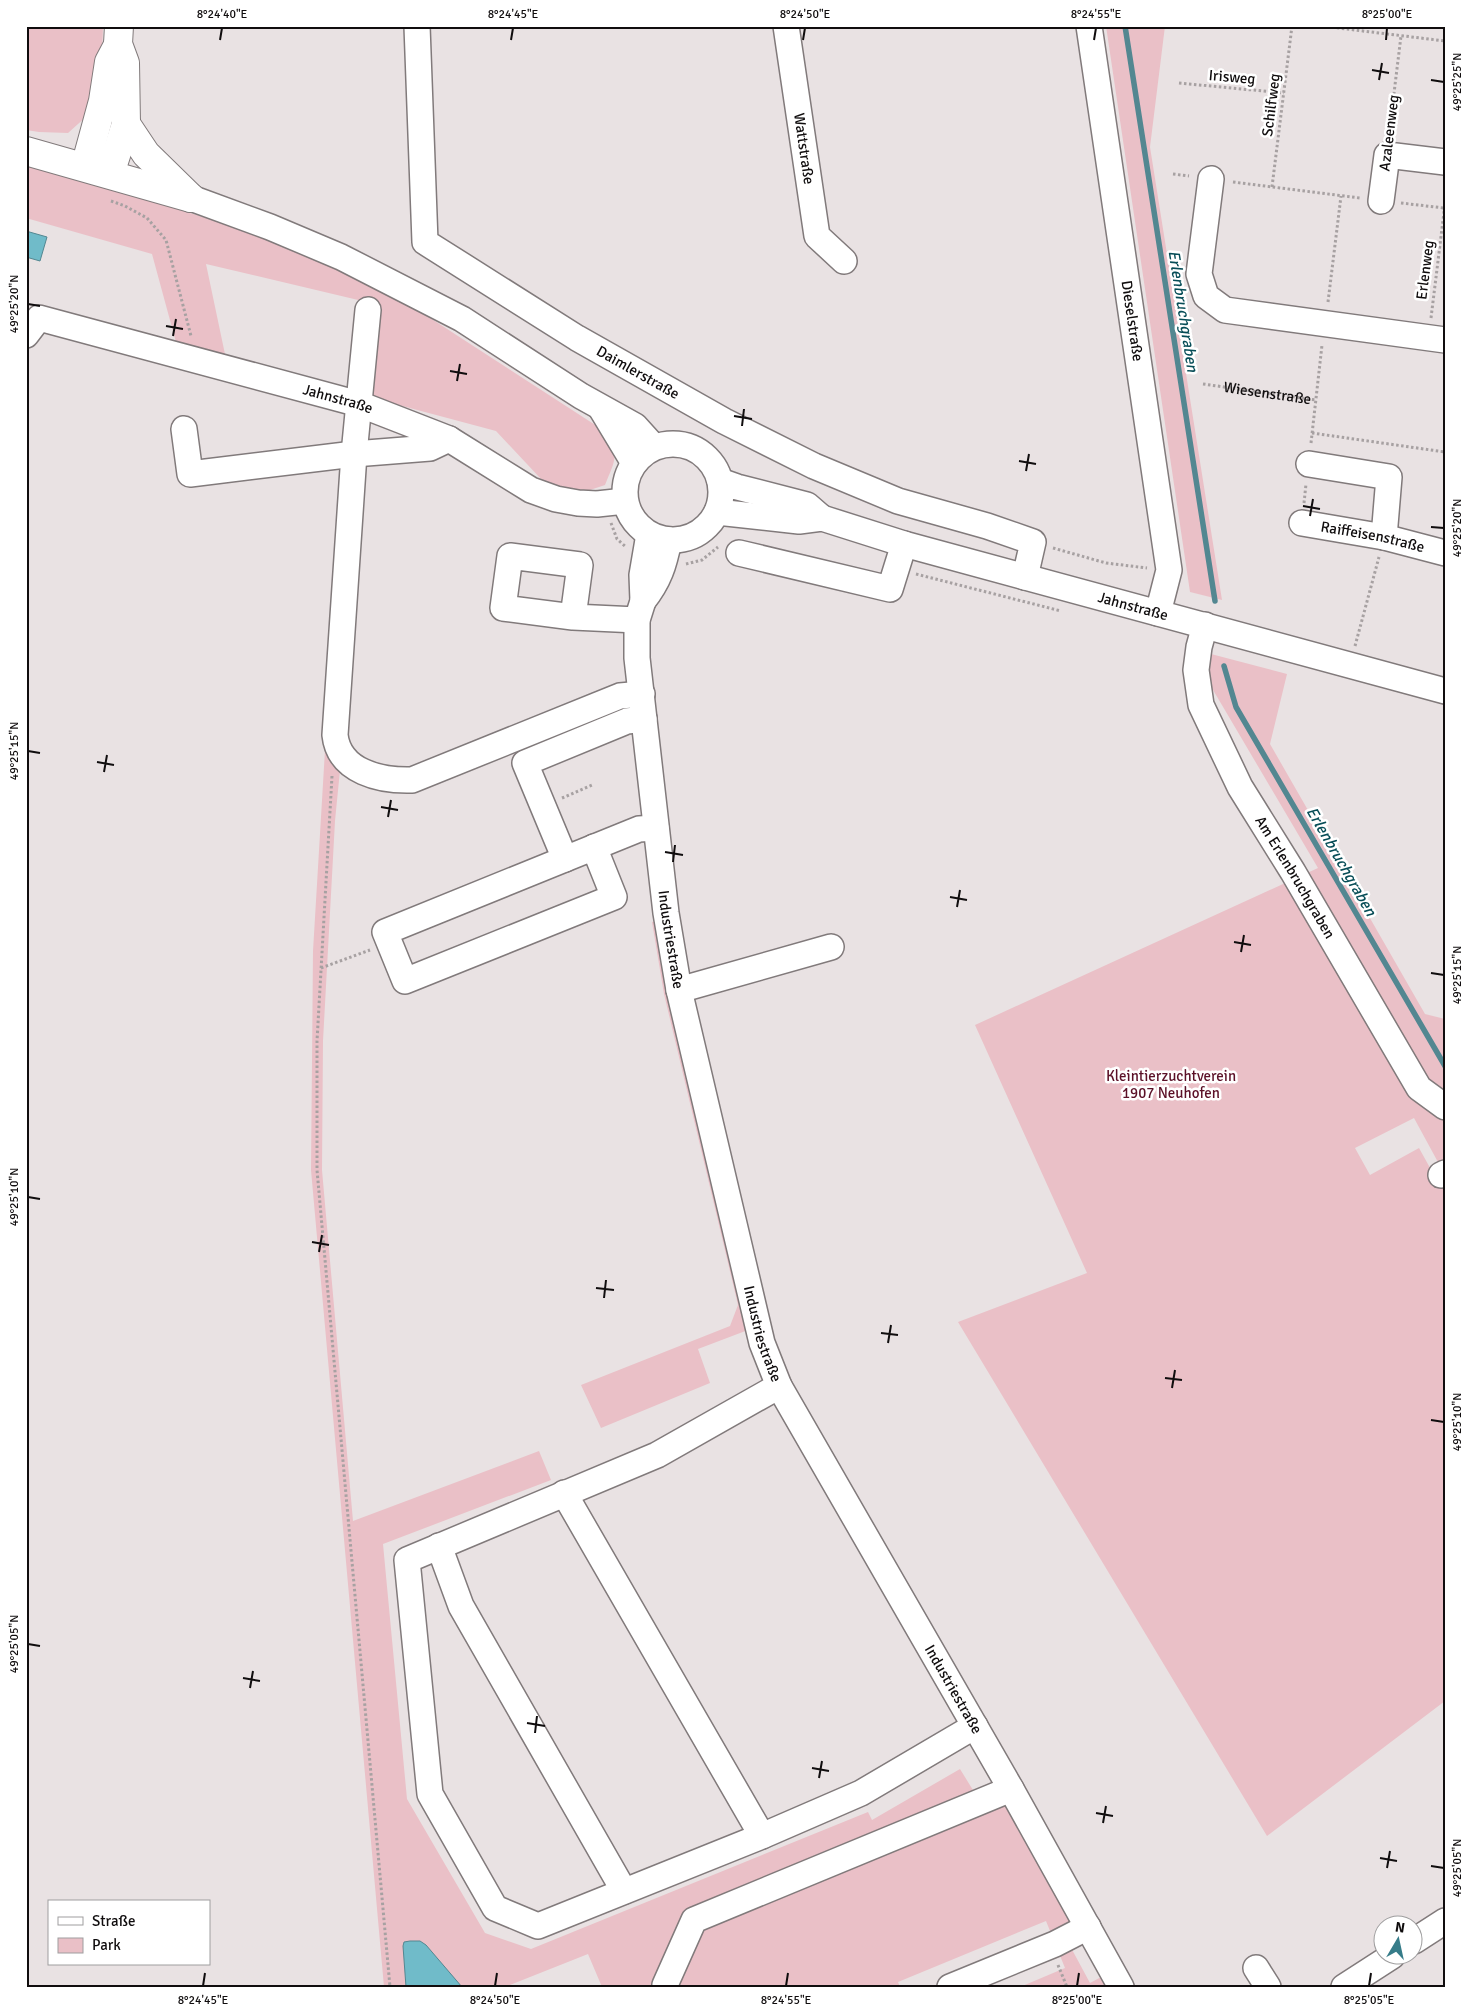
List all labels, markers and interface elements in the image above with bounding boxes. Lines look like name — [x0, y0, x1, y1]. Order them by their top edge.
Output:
text: 8°24'40"E — [197, 7, 248, 22]
text: 8°24'45"E — [488, 7, 539, 22]
text: 8°24'50"E — [780, 7, 831, 22]
text: 8°24'55"E — [1071, 7, 1122, 22]
text: 8°25'00"E — [1362, 7, 1413, 22]
text: 49°25'25"N — [1450, 53, 1465, 111]
street label: Irisweg — [1208, 66, 1256, 88]
street label: Schilfweg — [1258, 72, 1284, 138]
street label: Azaleenweg — [1375, 94, 1403, 172]
street label: Wattstraße — [790, 112, 818, 186]
street label: Erlenweg — [1412, 239, 1438, 301]
water label: Erlenbruchgraben — [1164, 249, 1203, 375]
text: 49°25'20"N — [7, 275, 22, 333]
street label: Dieselstraße — [1118, 279, 1147, 362]
street label: Daimlerstraße — [593, 342, 683, 403]
street label: Wiesenstraße — [1222, 378, 1312, 408]
street label: Jahnstraße — [301, 380, 376, 418]
text: 49°25'20"N — [1450, 499, 1465, 557]
street label: Raiffeisenstraße — [1319, 517, 1427, 556]
street label: Jahnstraße — [1096, 588, 1170, 624]
text: 49°25'15"N — [7, 722, 22, 780]
water label: Erlenbruchgraben — [1302, 803, 1381, 921]
street label: Am Erlenbruchgraben — [1251, 813, 1339, 942]
street label: Industriestraße — [654, 889, 688, 990]
text: 49°25'15"N — [1450, 946, 1465, 1004]
park label: Kleintierzuchtverein 1907 Neuhofen — [1106, 1067, 1236, 1102]
text: 49°25'10"N — [7, 1168, 22, 1226]
street label: Industriestraße — [740, 1284, 785, 1384]
text: 49°25'10"N — [1450, 1393, 1465, 1451]
text: 49°25'05"N — [7, 1615, 22, 1673]
street label: Industriestraße — [921, 1642, 986, 1737]
text: 49°25'05"N — [1450, 1839, 1465, 1897]
legend — [48, 1900, 210, 1966]
text: Straße — [92, 1912, 136, 1930]
north arrow — [1374, 1916, 1424, 1966]
text: N — [1394, 1918, 1406, 1937]
text: Park — [92, 1936, 121, 1954]
text: 8°24'45"E — [178, 1993, 229, 2008]
text: 8°24'50"E — [470, 1993, 521, 2008]
text: 8°24'55"E — [761, 1993, 812, 2008]
text: 8°25'00"E — [1052, 1993, 1103, 2008]
text: 8°25'05"E — [1344, 1993, 1395, 2008]

